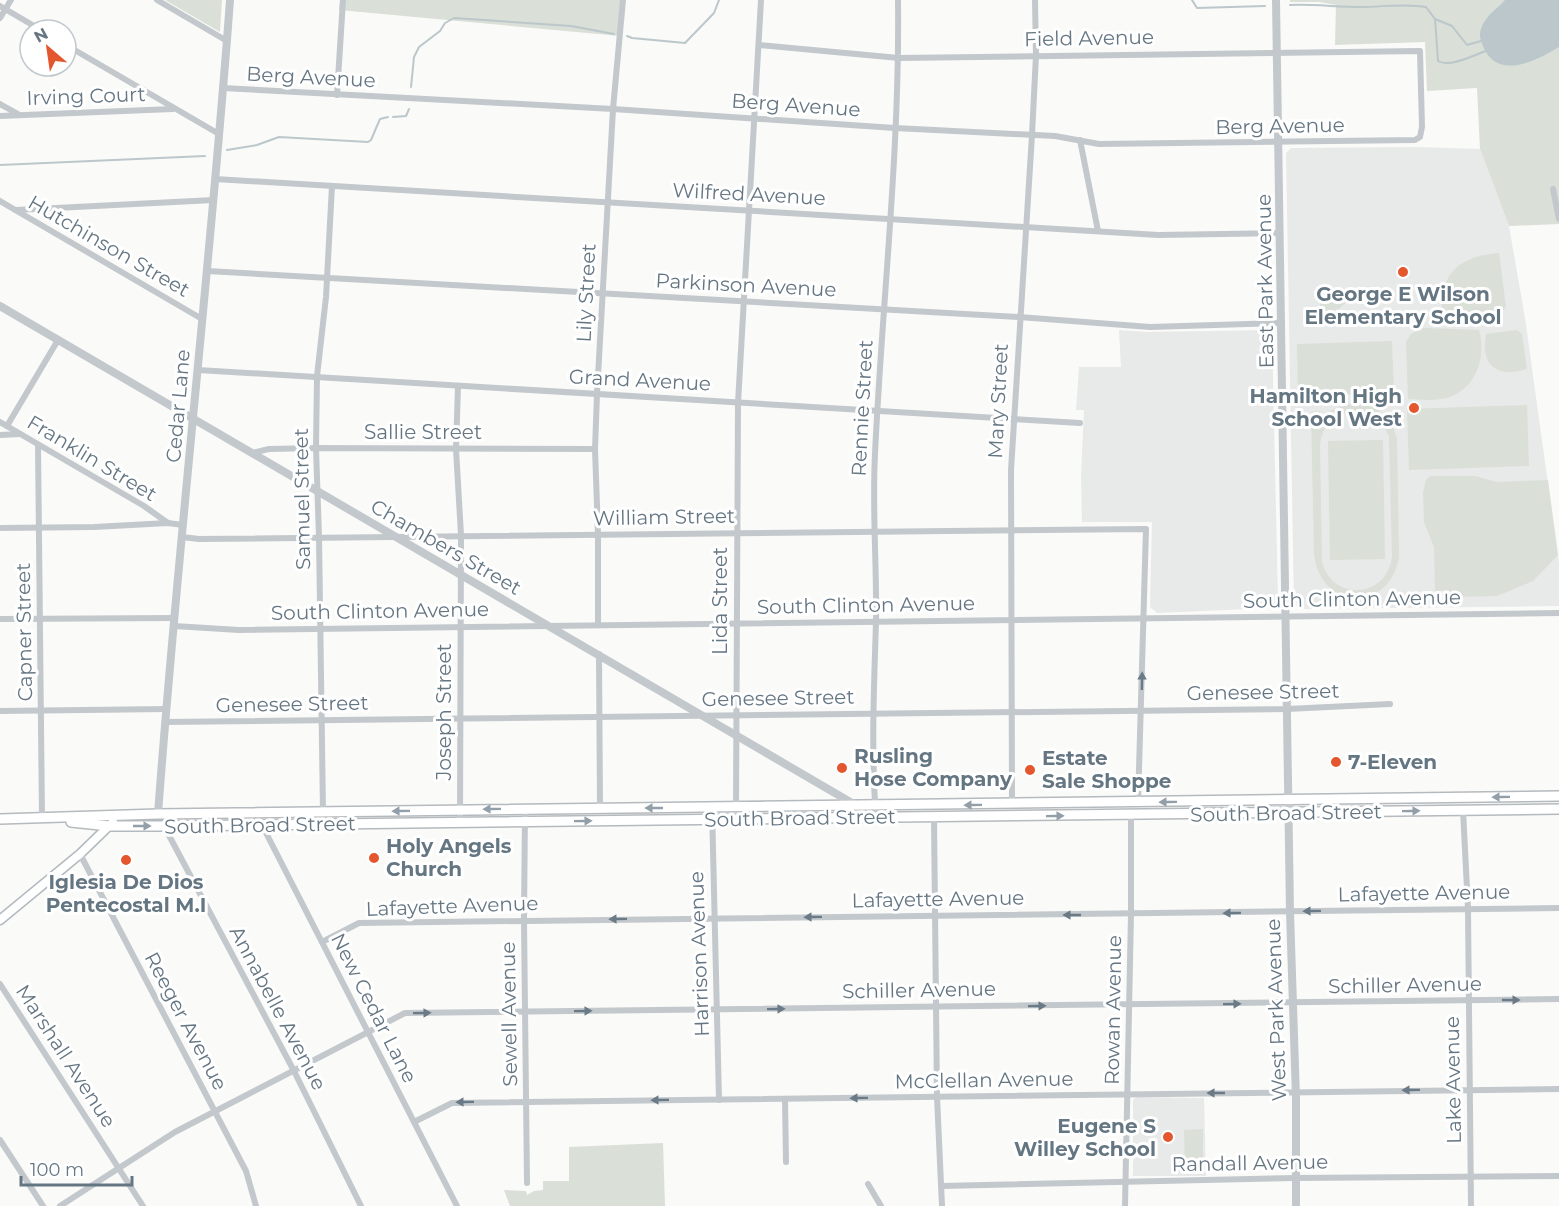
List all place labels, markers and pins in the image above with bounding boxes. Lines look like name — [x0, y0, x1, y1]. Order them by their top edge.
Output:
marker: George E Wilson Elementary School — [1396, 265, 1410, 279]
place label: George E Wilson Elementary School — [1304, 282, 1502, 329]
place label: Hamilton High School West — [1250, 384, 1402, 431]
marker: Hamilton High School West — [1407, 401, 1421, 415]
place label: Rusling Hose Company — [854, 744, 1013, 791]
place label: Estate Sale Shoppe — [1042, 746, 1171, 793]
place label: 7-Eleven — [1348, 750, 1437, 774]
marker: 7-Eleven — [1329, 755, 1343, 769]
marker: Rusling Hose Company — [835, 761, 849, 775]
marker: Estate Sale Shoppe — [1023, 763, 1037, 777]
place label: Holy Angels Church — [386, 834, 512, 881]
marker: Holy Angels Church — [367, 851, 381, 865]
marker: Iglesia De Dios Pentecostal M.I — [119, 853, 133, 867]
place label: Iglesia De Dios Pentecostal M.I — [46, 870, 206, 917]
place label: Eugene S Willey School — [1014, 1114, 1156, 1161]
marker: Eugene S Willey School — [1161, 1130, 1175, 1144]

